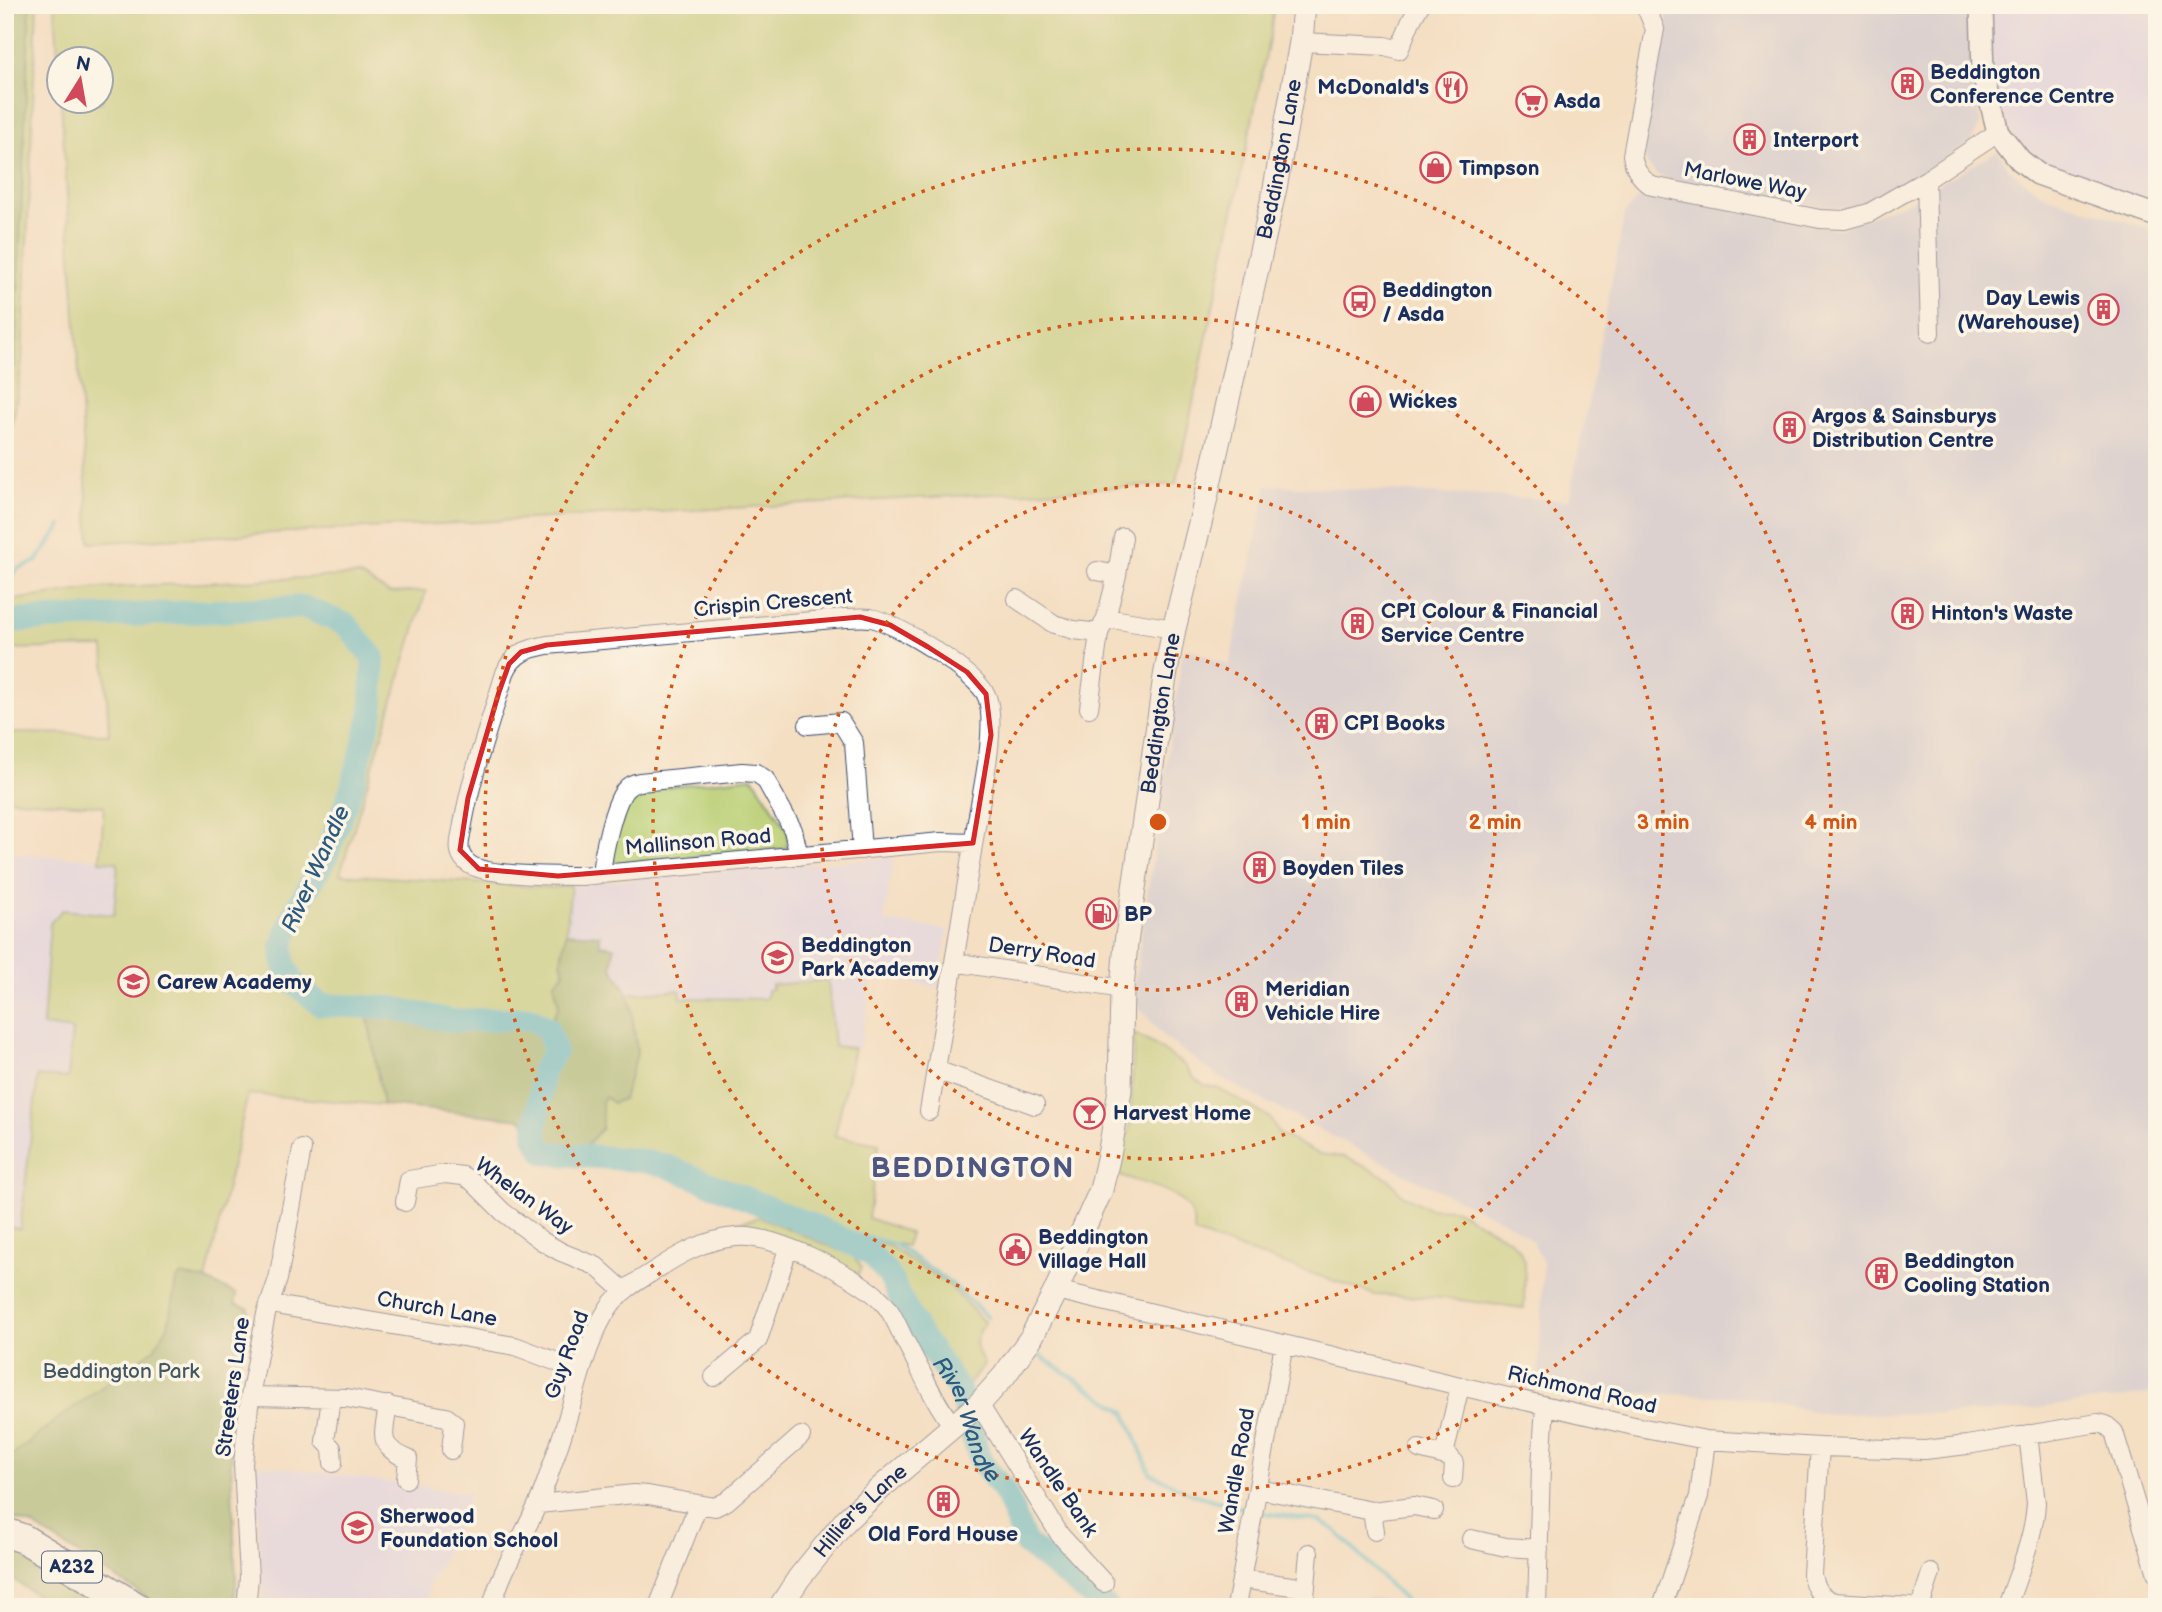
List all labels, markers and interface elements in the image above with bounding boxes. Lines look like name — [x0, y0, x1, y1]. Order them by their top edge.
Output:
north arrow — [46, 46, 116, 116]
text: N — [74, 52, 92, 77]
place label: Beddington Conference Centre — [1930, 60, 2114, 109]
building icon: Beddington Conference Centre — [1890, 67, 1924, 101]
restaurant icon: McDonald's — [1435, 70, 1469, 104]
place label: McDonald's — [1317, 75, 1429, 100]
street label: Beddington Lane — [1251, 77, 1307, 242]
supermarket icon: Asda — [1514, 84, 1548, 118]
place label: Asda — [1553, 89, 1601, 114]
building icon: Interport — [1733, 123, 1767, 157]
place label: Interport — [1773, 128, 1859, 153]
shop icon: Timpson — [1419, 151, 1453, 185]
place label: Timpson — [1459, 156, 1539, 181]
street label: Marlowe Way — [1682, 157, 1809, 205]
place label: Beddington / Asda — [1382, 278, 1493, 327]
bus stop icon: Beddington / Asda — [1342, 285, 1376, 319]
place label: Day Lewis (Warehouse) — [1957, 286, 2080, 335]
building icon: Day Lewis (Warehouse) — [2086, 293, 2120, 327]
shop icon: Wickes — [1349, 384, 1383, 418]
place label: Wickes — [1389, 389, 1457, 414]
place label: Argos & Sainsburys Distribution Centre — [1811, 404, 1997, 453]
building icon: Argos & Sainsburys Distribution Centre — [1772, 411, 1806, 445]
street label: Crispin Crescent — [693, 584, 854, 622]
building icon: Hinton's Waste — [1891, 596, 1925, 630]
place label: CPI Colour & Financial Service Centre — [1381, 599, 1598, 648]
place label: Hinton's Waste — [1931, 601, 2073, 626]
building icon: CPI Colour & Financial Service Centre — [1341, 606, 1375, 640]
street label: Beddington Lane — [1136, 631, 1186, 796]
building icon: CPI Books — [1304, 706, 1338, 740]
place label: CPI Books — [1344, 711, 1445, 736]
water label: River Wandle — [276, 801, 356, 937]
centre of rings — [1146, 810, 1170, 834]
text: 1 min — [1301, 810, 1351, 835]
text: 2 min — [1468, 810, 1522, 835]
text: 3 min — [1637, 810, 1689, 835]
text: 4 min — [1805, 810, 1857, 835]
street label: Mallinson Road — [624, 823, 772, 861]
building icon: Boyden Tiles — [1242, 851, 1276, 885]
place label: Boyden Tiles — [1282, 856, 1404, 881]
fuel station icon: BP — [1084, 897, 1118, 931]
place label: BP — [1124, 902, 1153, 927]
street label: Derry Road — [987, 932, 1097, 974]
place label: Beddington Park Academy — [801, 933, 939, 982]
school or university icon: Beddington Park Academy — [761, 940, 795, 974]
school or university icon: Carew Academy — [117, 965, 151, 999]
place label: Carew Academy — [157, 970, 312, 995]
place label: Meridian Vehicle Hire — [1265, 977, 1380, 1026]
building icon: Meridian Vehicle Hire — [1225, 984, 1259, 1018]
bar icon: Harvest Home — [1073, 1096, 1107, 1130]
place label: Harvest Home — [1113, 1101, 1251, 1126]
street label: Whelan Way — [470, 1152, 578, 1240]
district label: BEDDINGTON — [871, 1152, 1075, 1185]
place label: Beddington Village Hall — [1038, 1225, 1149, 1274]
public building icon: Beddington Village Hall — [998, 1232, 1032, 1266]
place label: Beddington Cooling Station — [1904, 1249, 2050, 1298]
building icon: Beddington Cooling Station — [1864, 1256, 1898, 1290]
street label: Church Lane — [375, 1286, 499, 1332]
street label: Guy Road — [540, 1307, 594, 1403]
street label: Streeters Lane — [211, 1316, 255, 1458]
water label: River Wandle — [926, 1351, 1006, 1489]
park label: Beddington Park — [42, 1359, 200, 1384]
street label: Richmond Road — [1505, 1361, 1659, 1419]
street label: Wandle Road — [1214, 1406, 1260, 1536]
street label: Wandle Bank — [1013, 1424, 1104, 1542]
street label: Hillier's Lane — [808, 1459, 912, 1562]
building icon: Old Ford House — [926, 1485, 960, 1519]
place label: Sherwood Foundation School — [380, 1504, 558, 1553]
school or university icon: Sherwood Foundation School — [340, 1511, 374, 1545]
place label: Old Ford House — [868, 1522, 1018, 1547]
road number: A232 — [42, 1552, 102, 1582]

